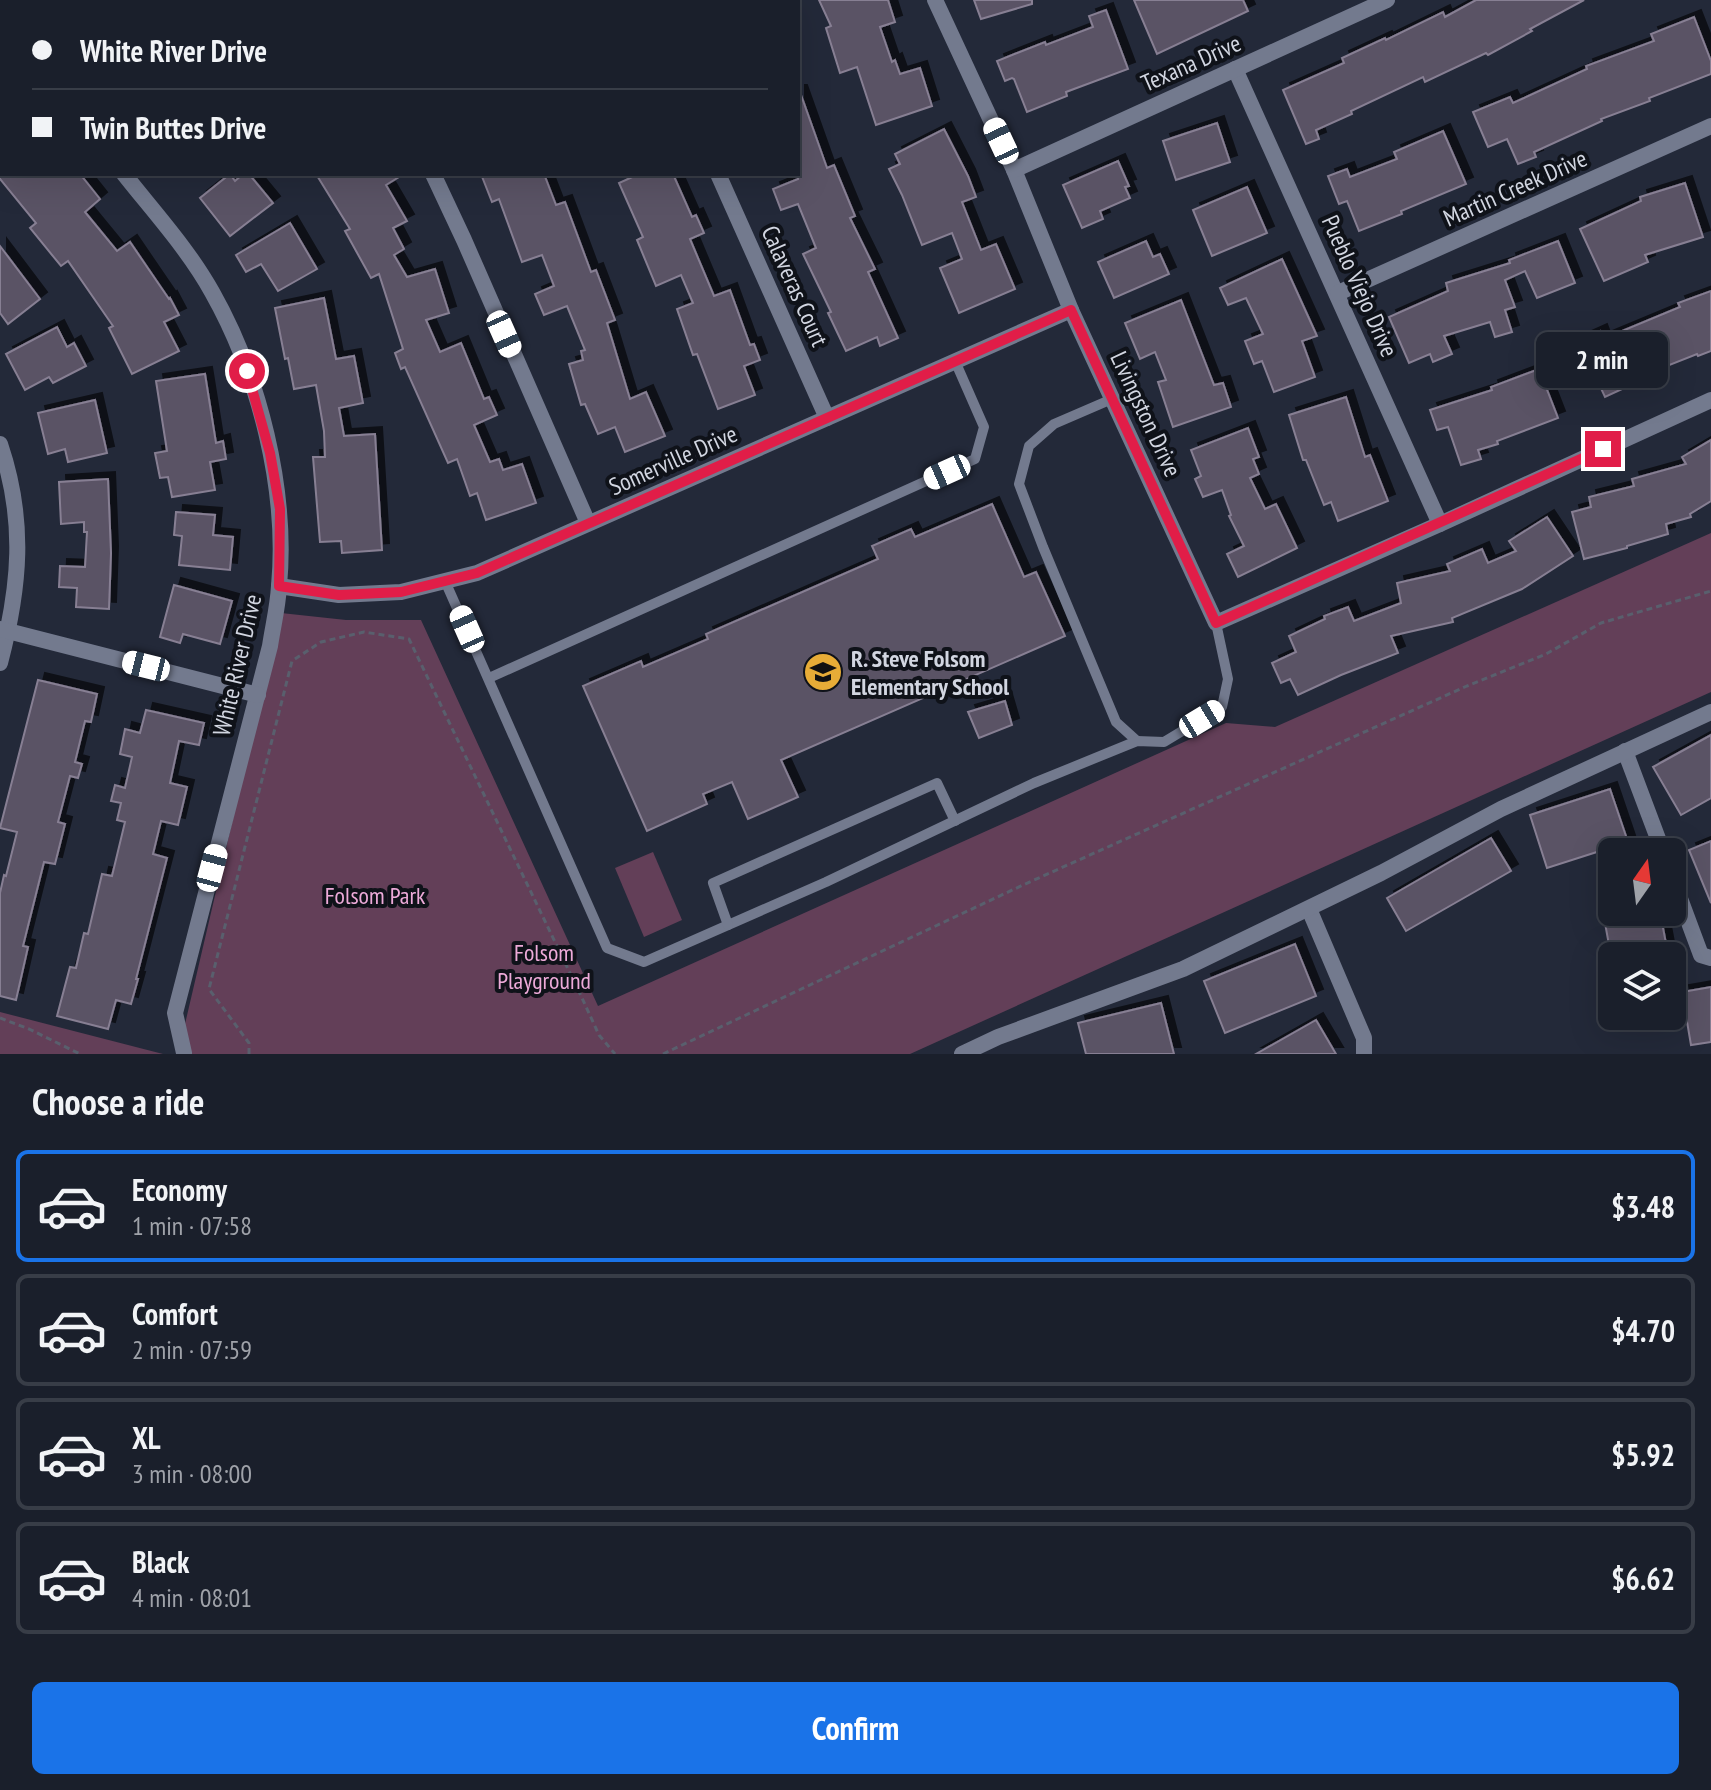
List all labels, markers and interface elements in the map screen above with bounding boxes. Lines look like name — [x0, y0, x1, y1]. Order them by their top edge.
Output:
street label: Texana Drive — [1136, 27, 1246, 99]
text: White River Drive — [80, 31, 267, 70]
text: Twin Buttes Drive — [80, 108, 266, 147]
car — [980, 114, 1022, 168]
street label: Martin Creek Drive — [1438, 143, 1592, 233]
street label: Pueblo Viejo Drive — [1315, 210, 1405, 362]
street label: Calaveras Court — [755, 221, 836, 352]
car — [483, 307, 525, 361]
callout: 2 min — [1537, 333, 1669, 389]
text: 2 min — [1576, 343, 1628, 376]
street label: Livingston Drive — [1103, 346, 1189, 482]
route start — [229, 353, 265, 389]
street label: Somerville Drive — [604, 418, 742, 502]
route end — [1585, 431, 1621, 467]
car — [920, 451, 974, 493]
street label: White River Drive — [206, 591, 268, 739]
car — [446, 602, 488, 656]
place label: R. Steve Folsom Elementary School — [851, 643, 1009, 702]
car — [120, 649, 172, 683]
school or university icon: R. Steve Folsom Elementary School — [802, 651, 844, 693]
car — [1175, 696, 1229, 742]
north arrow — [1598, 838, 1686, 926]
map controls — [1598, 838, 1686, 1030]
car — [194, 842, 230, 894]
park label: Folsom Park — [325, 880, 426, 911]
park label: Folsom Playground — [497, 937, 591, 996]
button: layers — [1598, 942, 1686, 1030]
text: Choose a ride — [32, 1078, 204, 1125]
icon: car — [36, 1170, 108, 1242]
text: Economy — [132, 1170, 227, 1209]
text: $3.48 — [1611, 1187, 1675, 1226]
text: 1 min · 07:58 — [132, 1209, 252, 1242]
icon: car — [36, 1294, 108, 1366]
text: Comfort — [132, 1294, 218, 1333]
text: $4.70 — [1611, 1311, 1675, 1350]
text: 2 min · 07:59 — [132, 1333, 252, 1366]
icon: car — [36, 1418, 108, 1490]
text: XL — [132, 1418, 161, 1457]
text: $5.92 — [1611, 1435, 1675, 1474]
text: 3 min · 08:00 — [132, 1457, 252, 1490]
icon: car — [36, 1542, 108, 1614]
text: Black — [132, 1542, 189, 1581]
text: $6.62 — [1611, 1559, 1675, 1598]
text: 4 min · 08:01 — [132, 1581, 252, 1614]
button: Confirm — [32, 1682, 1679, 1774]

